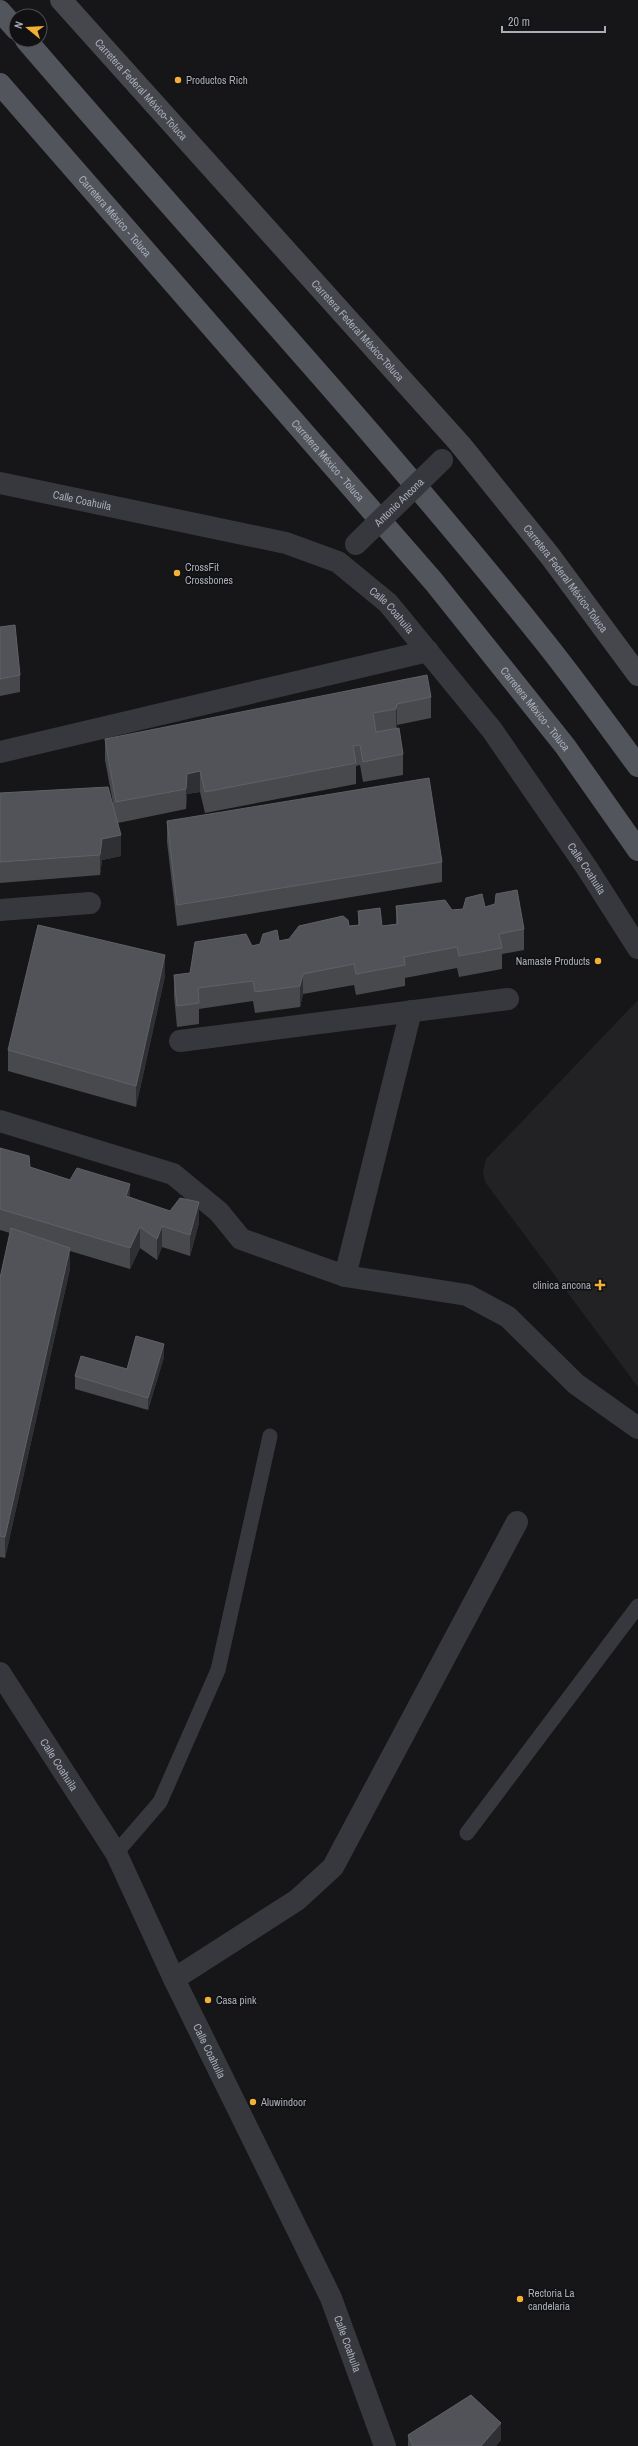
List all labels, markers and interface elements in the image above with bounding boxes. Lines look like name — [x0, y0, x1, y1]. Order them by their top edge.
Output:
north arrow — [8, 8, 48, 48]
scale bar — [502, 8, 605, 34]
text: 20 m — [508, 14, 530, 30]
text: N — [11, 20, 26, 30]
street label: Carretera Federal México-Toluca — [92, 36, 190, 143]
place label: Productos Rich — [186, 73, 248, 87]
marker: Productos Rich — [173, 75, 183, 85]
street label: Carretera México - Toluca — [76, 172, 154, 260]
street label: Carretera Federal México-Toluca — [309, 277, 407, 384]
street label: Carretera México - Toluca — [288, 416, 367, 504]
street label: Antonio Ancona — [370, 475, 427, 530]
street label: Calle Coahuila — [52, 487, 113, 513]
street label: Carretera Federal México-Toluca — [520, 522, 611, 635]
place label: CrossFit Crossbones — [185, 560, 234, 587]
marker: CrossFit Crossbones — [172, 568, 182, 578]
street label: Calle Coahuila — [367, 584, 417, 636]
street label: Carretera México - Toluca — [497, 664, 573, 754]
street label: Calle Coahuila — [564, 840, 609, 897]
place label: Namaste Products — [516, 954, 590, 968]
marker: Namaste Products — [593, 956, 603, 966]
place label: clinica ancona — [533, 1278, 591, 1292]
marker: clinica ancona — [594, 1279, 606, 1291]
street label: Calle Coahuila — [37, 1736, 81, 1793]
place label: Casa pink — [216, 1993, 257, 2007]
marker: Casa pink — [203, 1995, 213, 2005]
street label: Calle Coahuila — [190, 2021, 229, 2081]
place label: Aluwindoor — [260, 2095, 306, 2109]
marker: Aluwindoor — [248, 2097, 258, 2107]
place label: Rectoria La candelaria — [528, 2286, 575, 2313]
marker: Rectoria La candelaria — [515, 2294, 525, 2304]
street label: Calle Coahuila — [331, 2313, 364, 2374]

